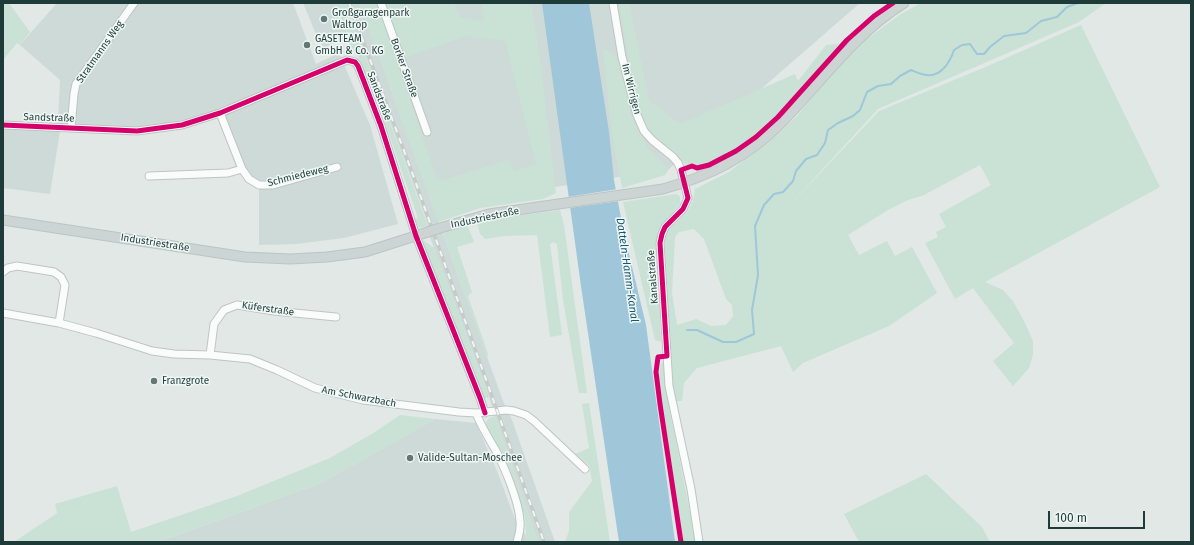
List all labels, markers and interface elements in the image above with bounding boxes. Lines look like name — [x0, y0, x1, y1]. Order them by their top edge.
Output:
place label: Großgaragenpark Waltrop — [332, 7, 409, 30]
marker: Großgaragenpark Waltrop — [319, 14, 329, 24]
street label: Stratmanns Weg — [74, 18, 126, 86]
place label: GASETEAM GmbH & Co. KG — [315, 33, 383, 56]
street label: Borker Straße — [388, 37, 420, 99]
marker: GASETEAM GmbH & Co. KG — [302, 40, 312, 50]
street label: Im Wirrigen — [619, 62, 643, 116]
street label: Sandstraße — [364, 70, 394, 122]
street label: Sandstraße — [23, 111, 75, 125]
street label: Schmiedeweg — [266, 163, 330, 189]
street label: Industriestraße — [450, 205, 520, 231]
water label: Datteln-Hamm-Kanal — [613, 217, 641, 323]
street label: Industriestraße — [120, 232, 190, 254]
street label: Kanalstraße — [645, 250, 661, 304]
street label: Küferstraße — [241, 299, 295, 319]
place label: Franzgrote — [162, 375, 209, 387]
marker: Franzgrote — [149, 376, 159, 386]
street label: Am Schwarzbach — [321, 384, 397, 410]
place label: Valide-Sultan-Moschee — [418, 452, 522, 464]
marker: Valide-Sultan-Moschee — [405, 453, 415, 463]
scale bar — [1050, 503, 1147, 529]
text: 100 m — [1055, 511, 1087, 525]

